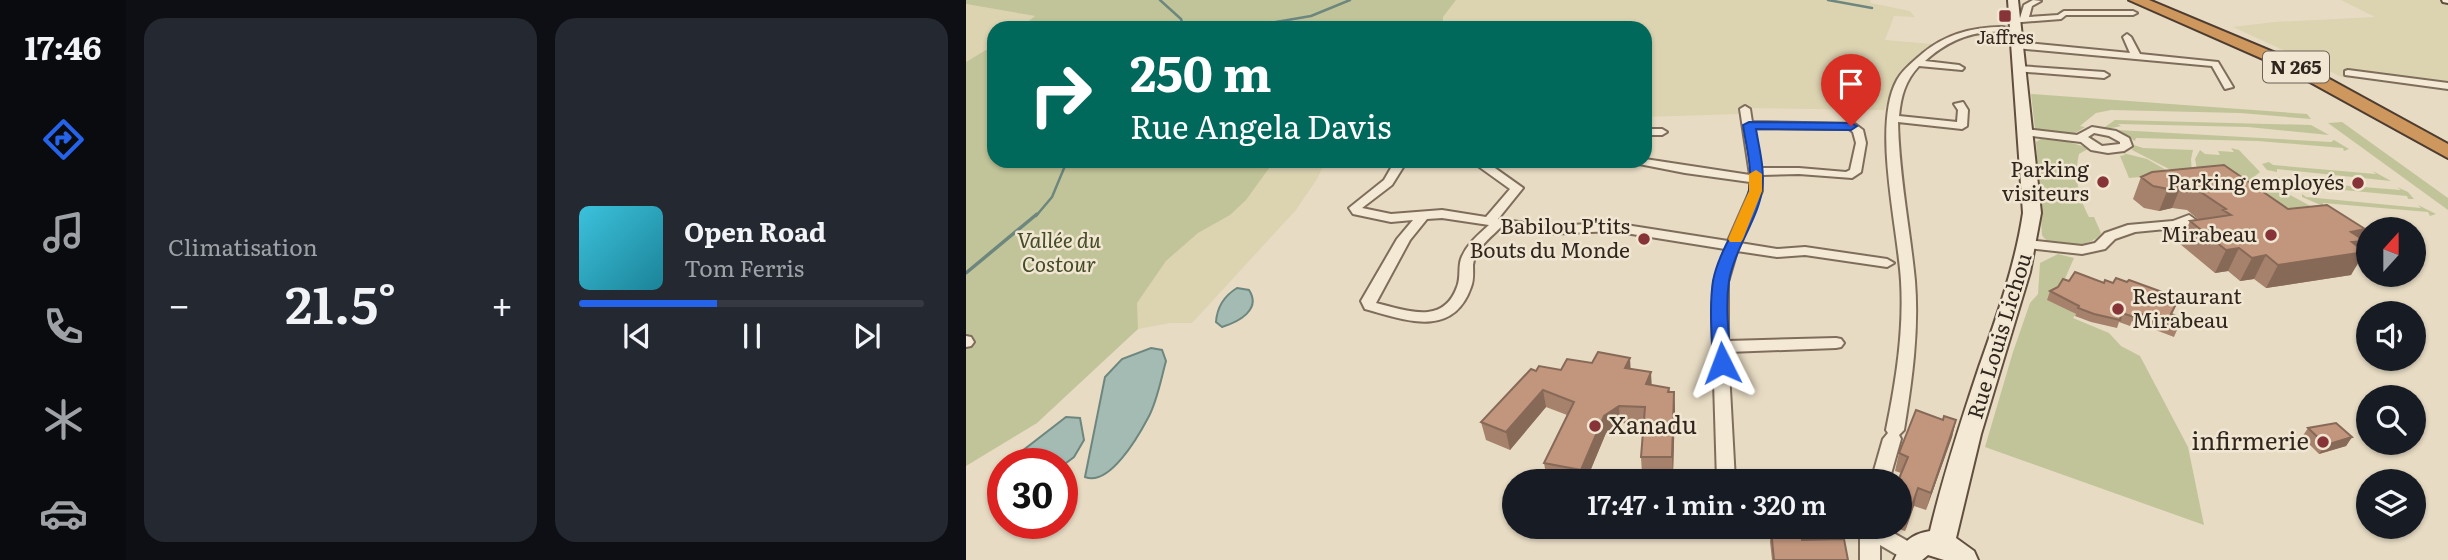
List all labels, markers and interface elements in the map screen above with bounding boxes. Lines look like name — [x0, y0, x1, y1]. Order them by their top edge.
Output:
marker: Jaffres — [1997, 8, 2013, 24]
text: 17:46 — [24, 22, 102, 70]
place label: Jaffres — [1976, 23, 2034, 50]
text: 250 m — [1130, 34, 1272, 107]
icon: right — [1015, 49, 1106, 140]
road number: N 265 — [2263, 52, 2329, 82]
pin — [1821, 54, 1881, 126]
icon: arrive — [1832, 65, 1870, 103]
text: Rue Angela Davis — [1130, 101, 1391, 149]
icon: directions — [39, 115, 88, 164]
place label: Parking visiteurs — [2002, 152, 2089, 207]
place label: Parking employés — [2167, 165, 2344, 196]
marker: Parking visiteurs — [2095, 174, 2111, 190]
marker: Parking employés — [2350, 175, 2366, 191]
icon: music — [39, 208, 88, 257]
place label: Babilou P'tits Bouts du Monde — [1469, 209, 1630, 264]
text: Open Road — [684, 211, 826, 250]
place label: Mirabeau — [2161, 217, 2257, 248]
north arrow — [2356, 217, 2426, 287]
map controls — [2356, 217, 2426, 539]
park label: Vallée du Costour — [1017, 223, 1102, 278]
marker: Mirabeau — [2263, 227, 2279, 243]
text: Climatisation — [168, 229, 318, 263]
marker: Babilou P'tits Bouts du Monde — [1636, 231, 1652, 247]
street label: Rue Louis Lichou — [1958, 248, 2038, 422]
text: Tom Ferris — [684, 250, 804, 284]
text: 21.5° — [285, 263, 396, 340]
text: − — [168, 274, 190, 331]
text: + — [491, 274, 513, 331]
place label: Restaurant Mirabeau — [2132, 279, 2242, 334]
marker: Restaurant Mirabeau — [2110, 301, 2126, 317]
button: sound — [2356, 301, 2426, 371]
icon: phone — [39, 302, 88, 351]
icon: previous — [618, 317, 656, 355]
icon: pause — [733, 317, 771, 355]
icon: next — [848, 317, 886, 355]
position arrow — [1685, 326, 1759, 400]
button: search — [2356, 385, 2426, 455]
icon: climate — [39, 395, 88, 444]
place label: Xanadu — [1609, 406, 1697, 441]
marker: Xanadu — [1587, 418, 1603, 434]
place label: infirmerie — [2191, 422, 2309, 457]
marker: infirmerie — [2315, 434, 2331, 450]
speed limit sign: 30 — [987, 448, 1078, 539]
button: layers — [2356, 469, 2426, 539]
text: 17:47 · 1 min · 320 m — [1587, 484, 1827, 523]
icon: car — [39, 489, 88, 538]

